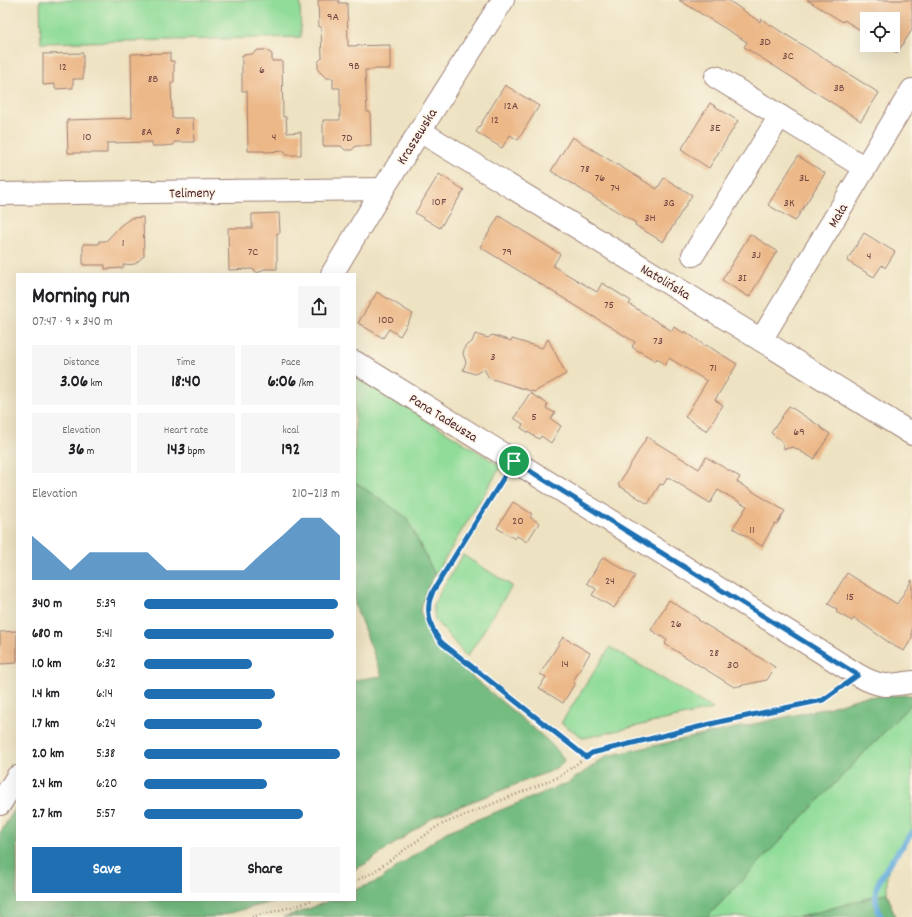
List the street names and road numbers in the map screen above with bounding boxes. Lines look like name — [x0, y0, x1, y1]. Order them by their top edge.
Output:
street label: Kraszewska — [393, 105, 443, 169]
street label: Telimeny — [169, 184, 215, 204]
street label: Mała — [824, 200, 854, 232]
street label: Natolińska — [636, 260, 694, 306]
street label: Pana Tadeusza — [405, 390, 482, 448]

